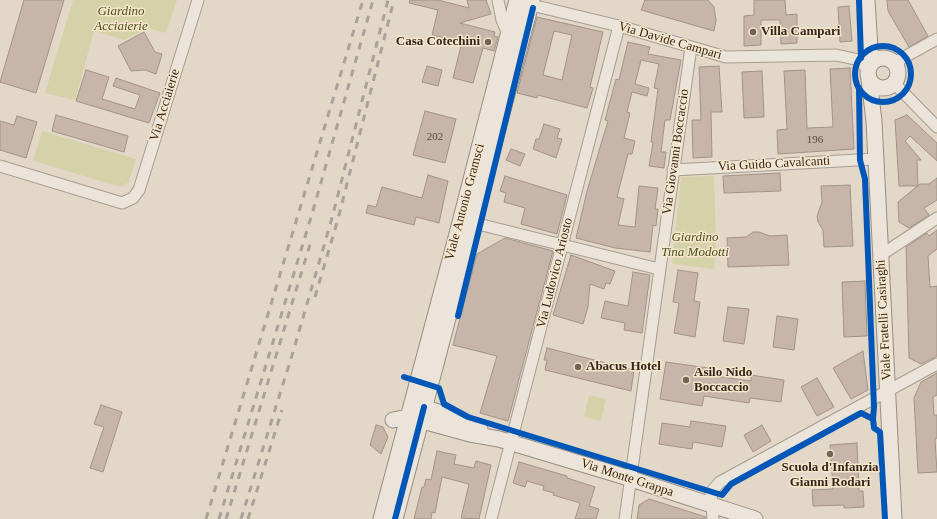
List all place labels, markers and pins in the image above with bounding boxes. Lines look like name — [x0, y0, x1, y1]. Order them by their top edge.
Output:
place label: Villa Campari — [761, 24, 840, 40]
marker: Villa Campari — [748, 27, 758, 37]
place label: Casa Cotechini — [396, 34, 480, 50]
marker: Casa Cotechini — [483, 37, 493, 47]
place label: Abacus Hotel — [586, 359, 661, 375]
marker: Abacus Hotel — [573, 362, 583, 372]
place label: Asilo Nido Boccaccio — [694, 365, 752, 396]
marker: Asilo Nido Boccaccio — [681, 375, 691, 385]
marker: Scuola d'Infanzia Gianni Rodari — [825, 449, 835, 459]
place label: Scuola d'Infanzia Gianni Rodari — [781, 460, 879, 491]

